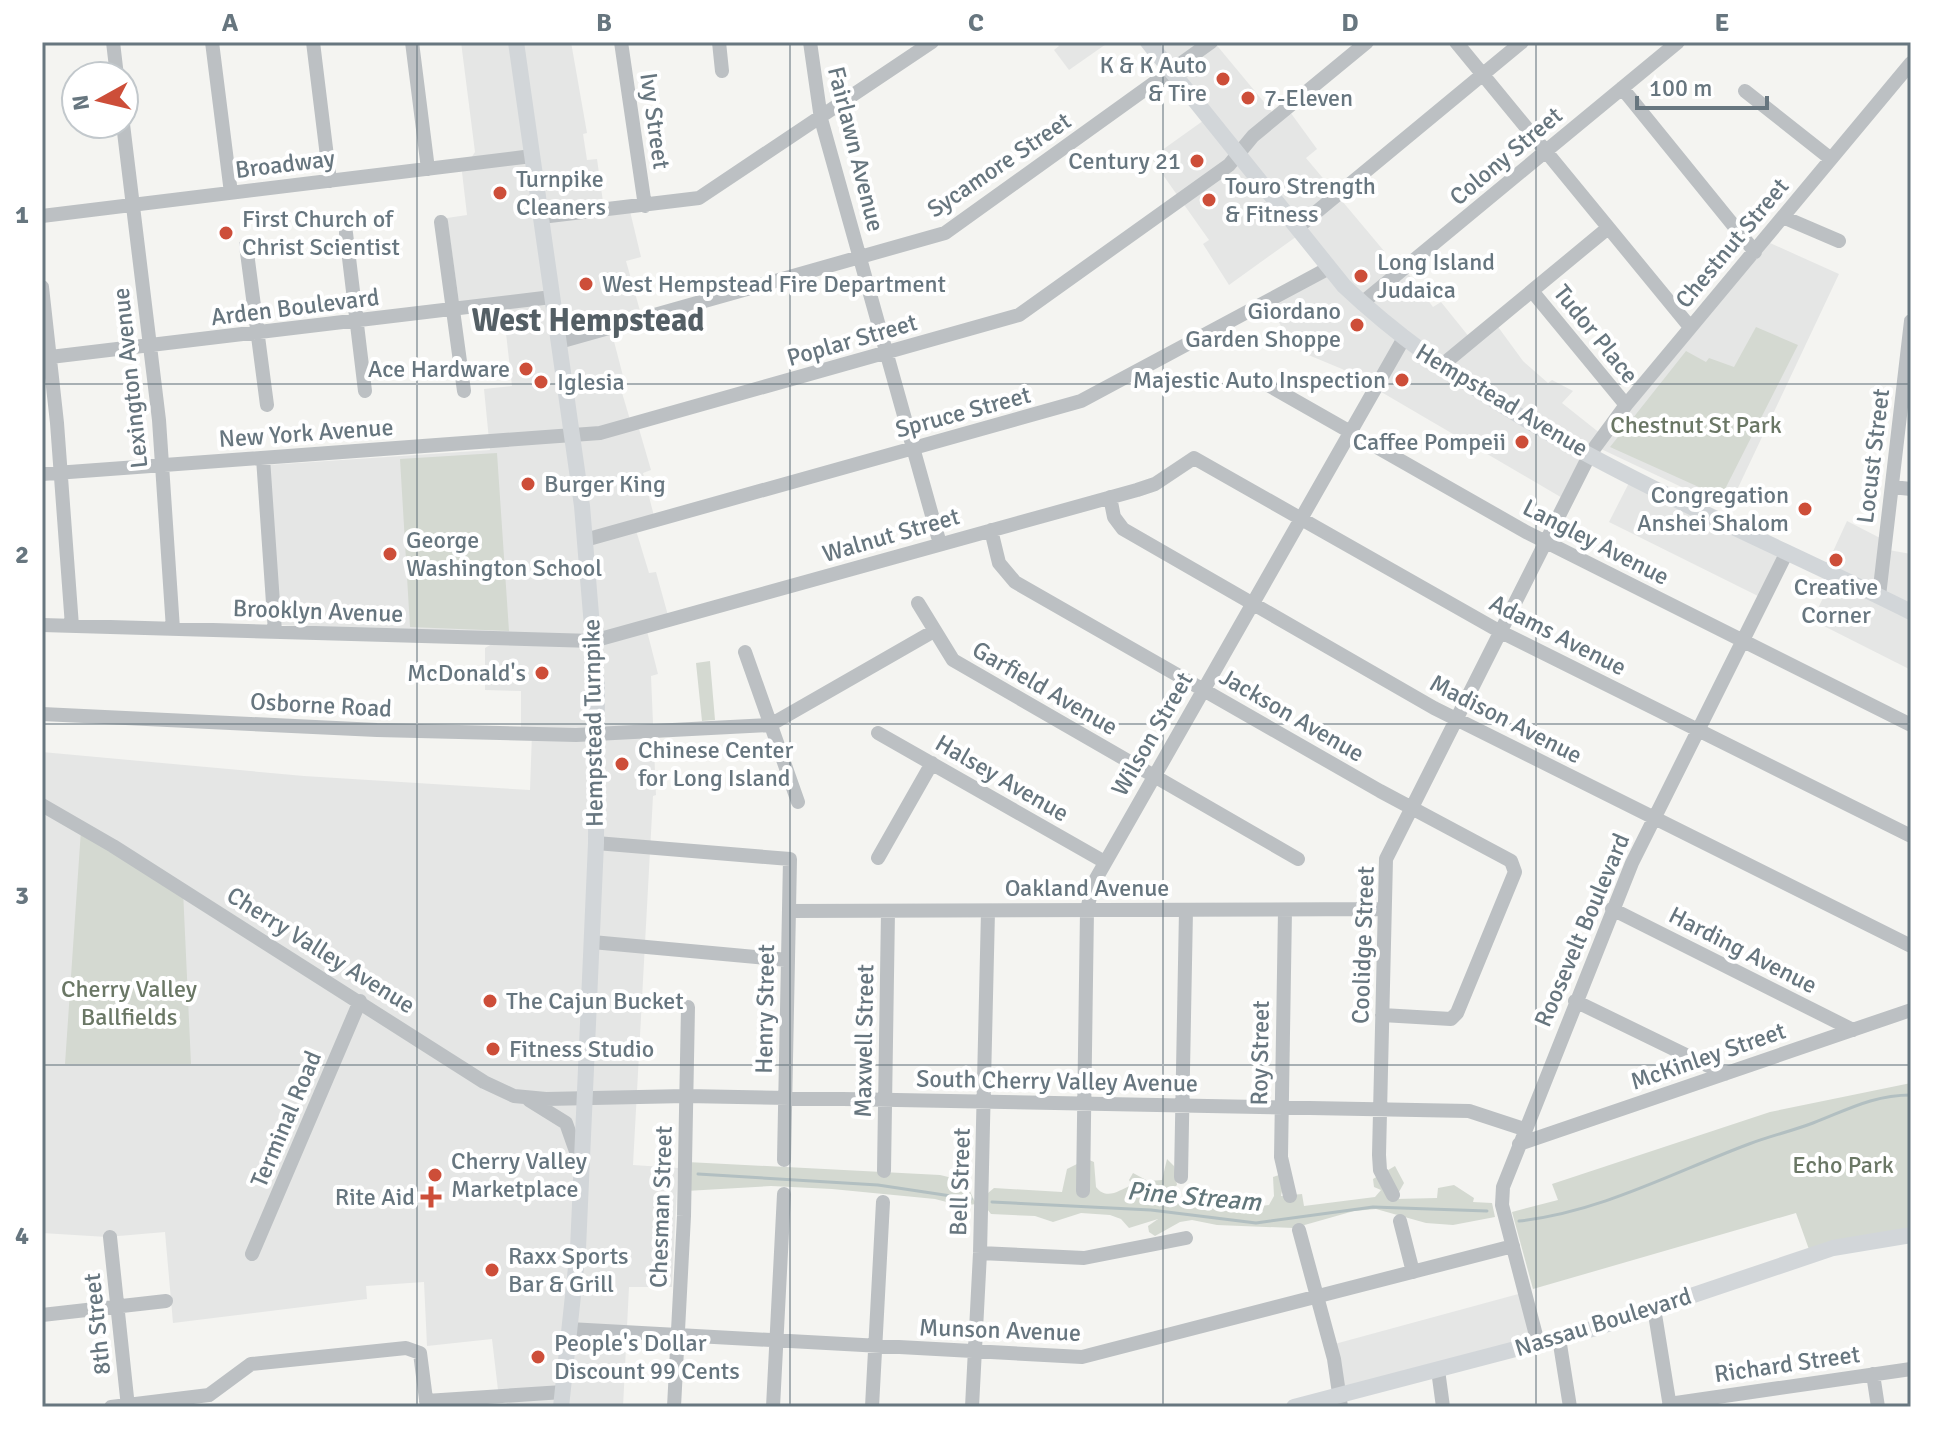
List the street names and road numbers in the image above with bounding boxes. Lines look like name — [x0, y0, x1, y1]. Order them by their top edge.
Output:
street label: Fairlawn Avenue — [821, 63, 891, 235]
street label: Ivy Street — [633, 71, 677, 171]
street label: Colony Street — [1444, 100, 1568, 212]
street label: Sycamore Street — [921, 106, 1077, 224]
street label: Broadway — [234, 143, 336, 185]
street label: Chestnut Street — [1669, 172, 1795, 314]
street label: Tudor Place — [1547, 279, 1645, 389]
street label: Arden Boulevard — [209, 282, 381, 332]
street label: Lexington Avenue — [106, 286, 154, 470]
street label: Poplar Street — [783, 307, 921, 373]
street label: Hempstead Avenue — [1410, 337, 1594, 463]
street label: Spruce Street — [892, 380, 1034, 444]
street label: Locust Street — [1850, 387, 1896, 525]
street label: New York Avenue — [218, 412, 394, 454]
street label: Langley Avenue — [1518, 492, 1674, 592]
street label: Walnut Street — [819, 501, 963, 569]
street label: Adams Avenue — [1485, 588, 1631, 682]
street label: Brooklyn Avenue — [232, 593, 404, 629]
street label: Hempstead Turnpike — [576, 619, 610, 827]
street label: Garfield Avenue — [967, 634, 1123, 742]
street label: Jackson Avenue — [1214, 662, 1370, 768]
street label: Wilson Street — [1105, 667, 1199, 801]
street label: Madison Avenue — [1425, 668, 1587, 770]
street label: Osborne Road — [249, 686, 393, 724]
street label: Halsey Avenue — [930, 728, 1074, 828]
street label: Roosevelt Boulevard — [1528, 829, 1636, 1031]
street label: Coolidge Street — [1345, 866, 1381, 1024]
street label: Oakland Avenue — [1005, 873, 1169, 903]
street label: Cherry Valley Avenue — [221, 880, 421, 1020]
street label: Harding Avenue — [1664, 900, 1822, 1000]
street label: Henry Street — [749, 944, 781, 1074]
street label: Maxwell Street — [848, 964, 880, 1118]
street label: Roy Street — [1244, 1000, 1276, 1106]
street label: McKinley Street — [1626, 1015, 1790, 1097]
street label: Terminal Road — [244, 1046, 328, 1192]
street label: South Cherry Valley Avenue — [916, 1064, 1198, 1098]
street label: Chesman Street — [643, 1125, 679, 1289]
street label: Bell Street — [943, 1127, 977, 1237]
street label: 8th Street — [77, 1272, 117, 1376]
street label: Nassau Boulevard — [1511, 1281, 1695, 1363]
street label: Munson Avenue — [919, 1312, 1081, 1348]
street label: Richard Street — [1712, 1339, 1862, 1389]

